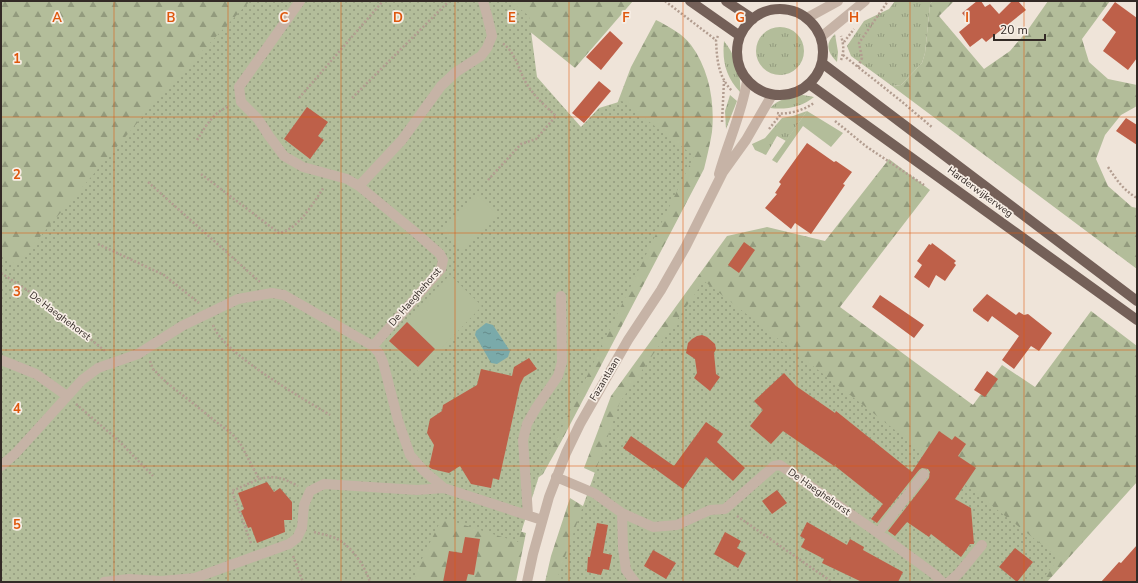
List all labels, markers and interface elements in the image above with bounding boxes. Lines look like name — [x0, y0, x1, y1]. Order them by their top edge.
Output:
text: A — [52, 9, 62, 27]
text: B — [167, 9, 176, 27]
text: C — [280, 9, 289, 27]
text: D — [393, 9, 403, 27]
text: E — [508, 9, 516, 27]
text: F — [622, 9, 630, 27]
text: G — [735, 9, 745, 27]
text: H — [849, 9, 859, 27]
text: I — [965, 9, 969, 27]
scale bar — [994, 16, 1045, 42]
text: 20 m — [1000, 22, 1028, 38]
text: 1 — [13, 50, 21, 68]
street label: Harderwijkerweg — [944, 163, 1016, 221]
text: 2 — [13, 166, 21, 184]
street label: De Haeghehorst — [386, 264, 445, 329]
text: 3 — [13, 283, 21, 301]
street label: De Haeghehorst — [26, 288, 94, 344]
street label: Fazantlaan — [586, 354, 624, 404]
text: 4 — [13, 400, 21, 418]
street label: De Haeghehorst — [785, 465, 853, 519]
text: 5 — [13, 516, 21, 534]

